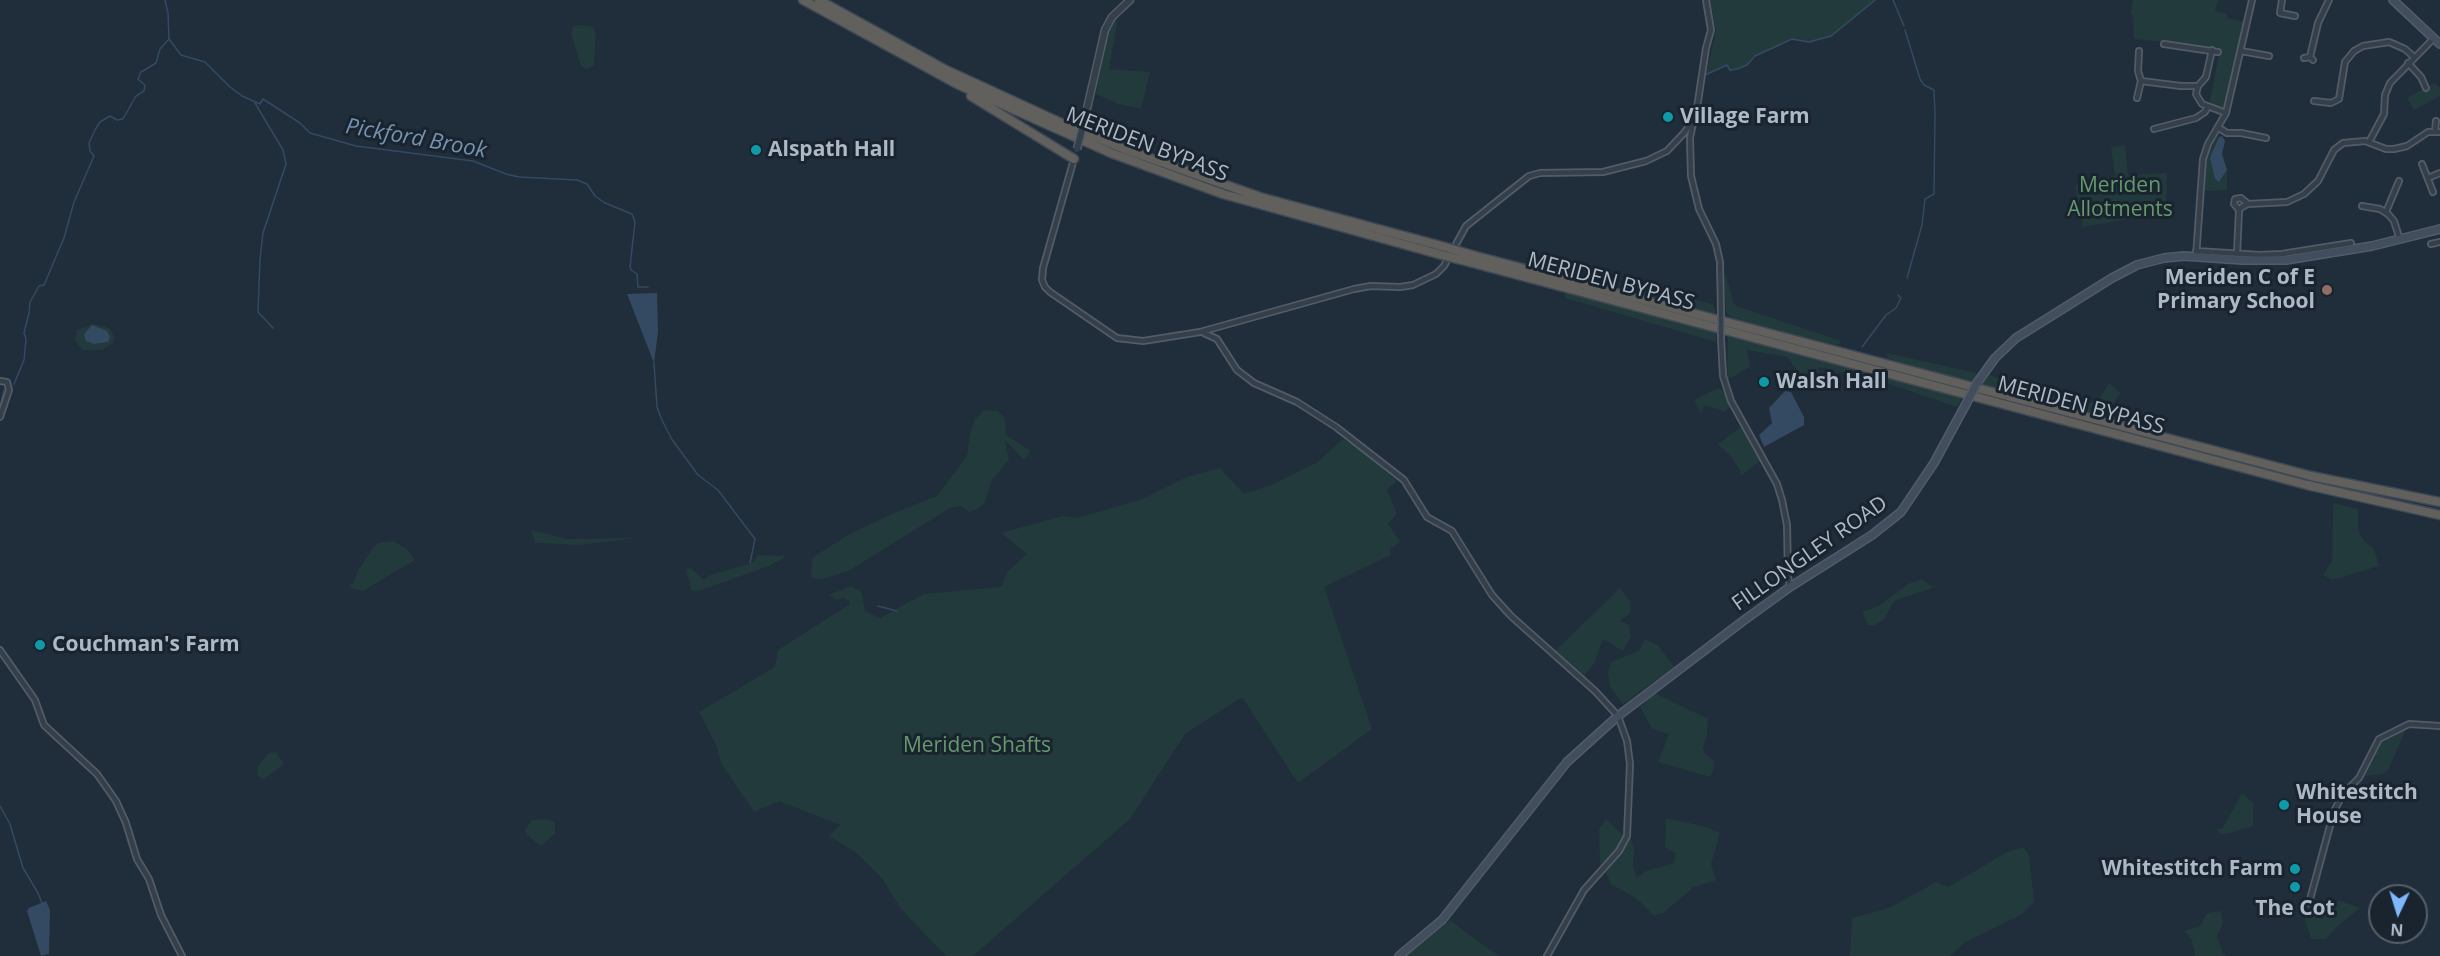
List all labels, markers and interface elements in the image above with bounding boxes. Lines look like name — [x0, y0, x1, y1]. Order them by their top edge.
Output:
street label: MERIDEN BYPASS — [1062, 102, 1232, 188]
place label: Village Farm — [1680, 104, 1810, 130]
marker: Village Farm — [1661, 110, 1675, 124]
water label: Pickford Brook — [344, 114, 488, 164]
place label: Alspath Hall — [768, 137, 895, 163]
marker: Alspath Hall — [749, 143, 763, 157]
park label: Meriden Allotments — [2067, 173, 2173, 223]
street label: MERIDEN BYPASS — [1525, 248, 1697, 316]
place label: Meriden C of E Primary School — [2157, 265, 2315, 315]
marker: Meriden C of E Primary School — [2320, 283, 2334, 297]
place label: Walsh Hall — [1776, 369, 1887, 395]
street label: MERIDEN BYPASS — [1995, 372, 2167, 440]
marker: Walsh Hall — [1757, 375, 1771, 389]
street label: FILLONGLEY ROAD — [1728, 491, 1892, 617]
place label: Couchman's Farm — [52, 632, 240, 658]
marker: Couchman's Farm — [33, 638, 47, 652]
park label: Meriden Shafts — [903, 733, 1051, 759]
place label: Whitestitch House — [2296, 780, 2418, 830]
marker: Whitestitch House — [2277, 798, 2291, 812]
place label: Whitestitch Farm — [2101, 856, 2283, 882]
marker: Whitestitch Farm — [2288, 862, 2302, 876]
marker: The Cot — [2288, 880, 2302, 894]
north arrow — [2368, 884, 2428, 944]
place label: The Cot — [2255, 896, 2335, 922]
text: N — [2390, 919, 2404, 941]

